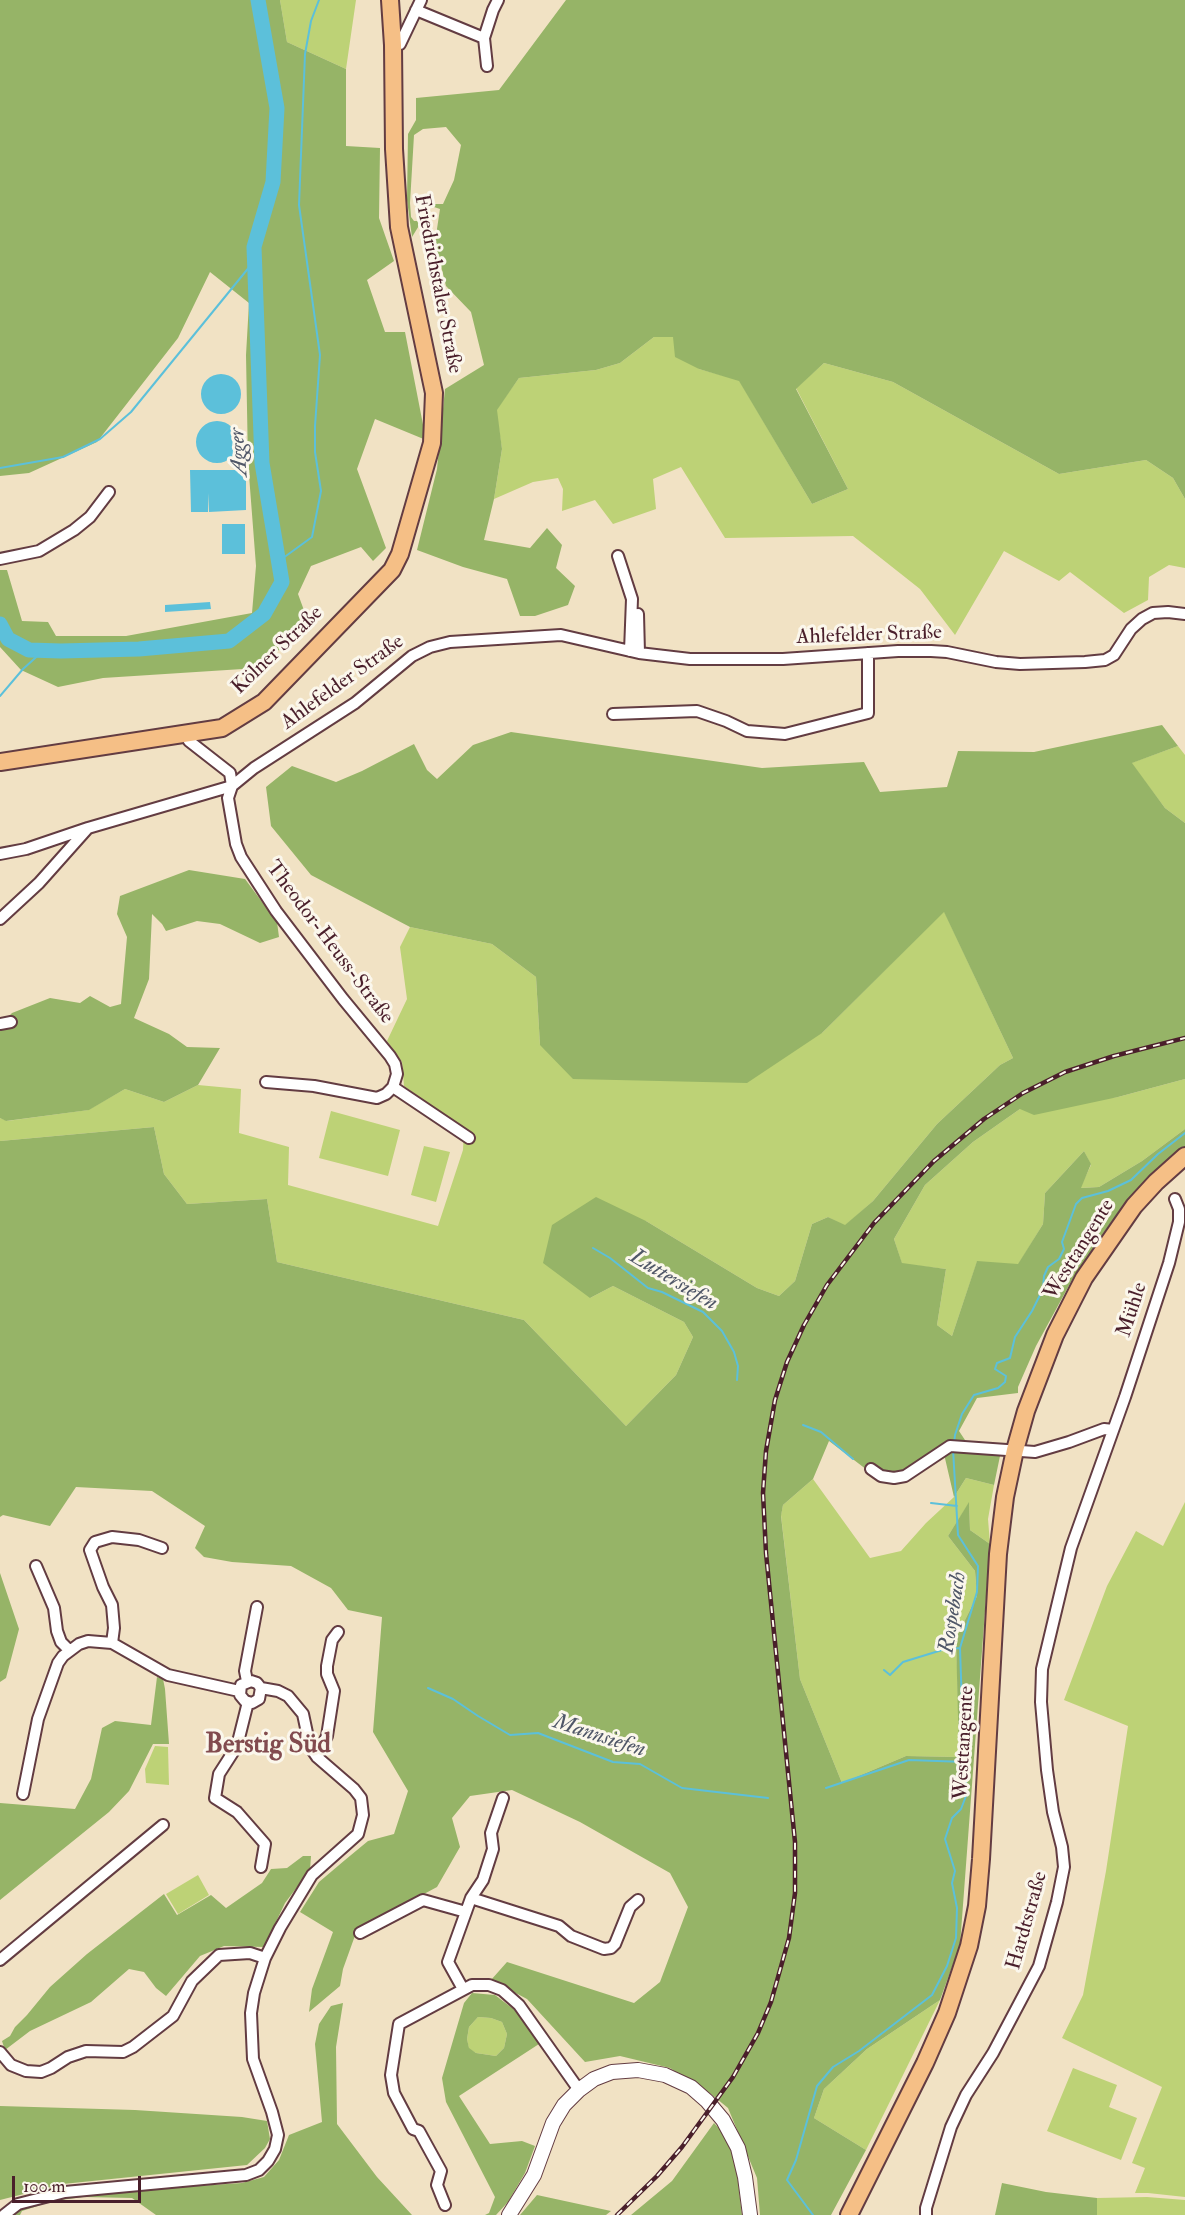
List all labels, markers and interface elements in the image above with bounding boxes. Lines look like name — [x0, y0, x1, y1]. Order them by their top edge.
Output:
street label: Friedrichstaler Straße — [407, 192, 467, 376]
water label: Agger — [225, 427, 255, 477]
street label: Kölner Straße — [227, 601, 329, 701]
street label: Ahlefelder Straße — [796, 621, 942, 651]
street label: Ahlefelder Straße — [277, 630, 409, 736]
street label: Theodor-Heuss-Straße — [259, 857, 399, 1029]
street label: Westtangente — [1039, 1195, 1121, 1305]
water label: Luttersiefen — [624, 1245, 722, 1317]
street label: Mühle — [1112, 1280, 1154, 1340]
water label: Rospebach — [935, 1570, 973, 1656]
street label: Westtangente — [949, 1685, 981, 1801]
water label: Mannsiefen — [550, 1710, 648, 1764]
district label: Berstig Süd — [205, 1730, 331, 1762]
street label: Hardtstraße — [1002, 1869, 1054, 1973]
scale bar — [15, 2164, 144, 2202]
text: 100 m — [23, 2175, 66, 2198]

